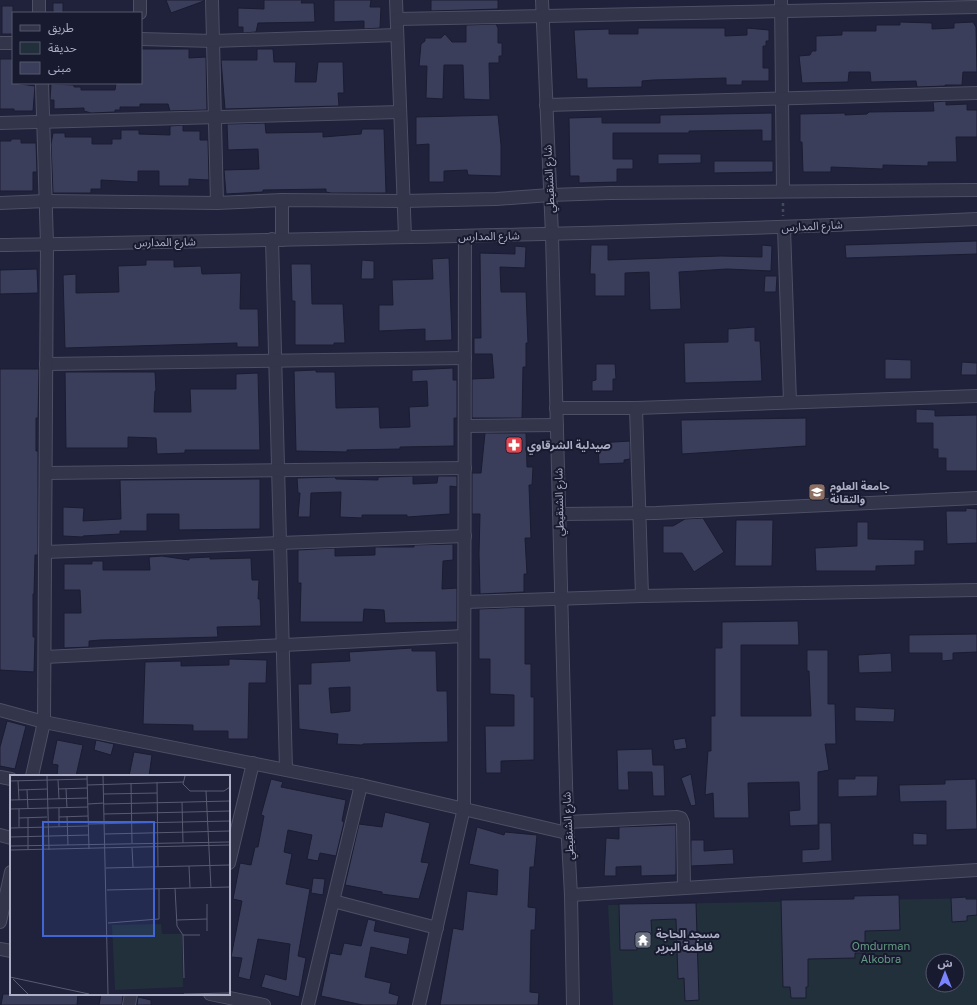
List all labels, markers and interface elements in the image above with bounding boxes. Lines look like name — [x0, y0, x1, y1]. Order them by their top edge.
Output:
legend — [12, 12, 142, 84]
text: طريق — [48, 20, 74, 36]
text: حديقة — [48, 40, 77, 55]
text: مبنى — [48, 60, 71, 75]
street label: شارع الشنقيطي — [540, 144, 560, 213]
street label: شارع المدارس — [781, 217, 843, 236]
street label: شارع المدارس — [458, 228, 520, 245]
street label: شارع المدارس — [134, 234, 196, 251]
pharmacy icon: صيدلية الشرقاوي — [504, 435, 524, 455]
place label: صيدلية الشرقاوي — [527, 438, 611, 455]
street label: شارع الشنقيطي — [551, 467, 569, 536]
place label: جامعة العلوم والتقانة — [830, 479, 890, 506]
school or university icon: جامعة العلوم والتقانة — [807, 482, 827, 502]
inset map — [10, 775, 230, 995]
street label: شارع الشنقيطي — [559, 791, 579, 860]
place label: مسجد الحاجة فاطمة البرير — [655, 927, 720, 954]
temple icon: مسجد الحاجة فاطمة البرير — [633, 930, 653, 950]
park label: Omdurman Alkobra — [852, 939, 910, 965]
north arrow — [925, 953, 965, 993]
text: ش — [937, 956, 953, 970]

